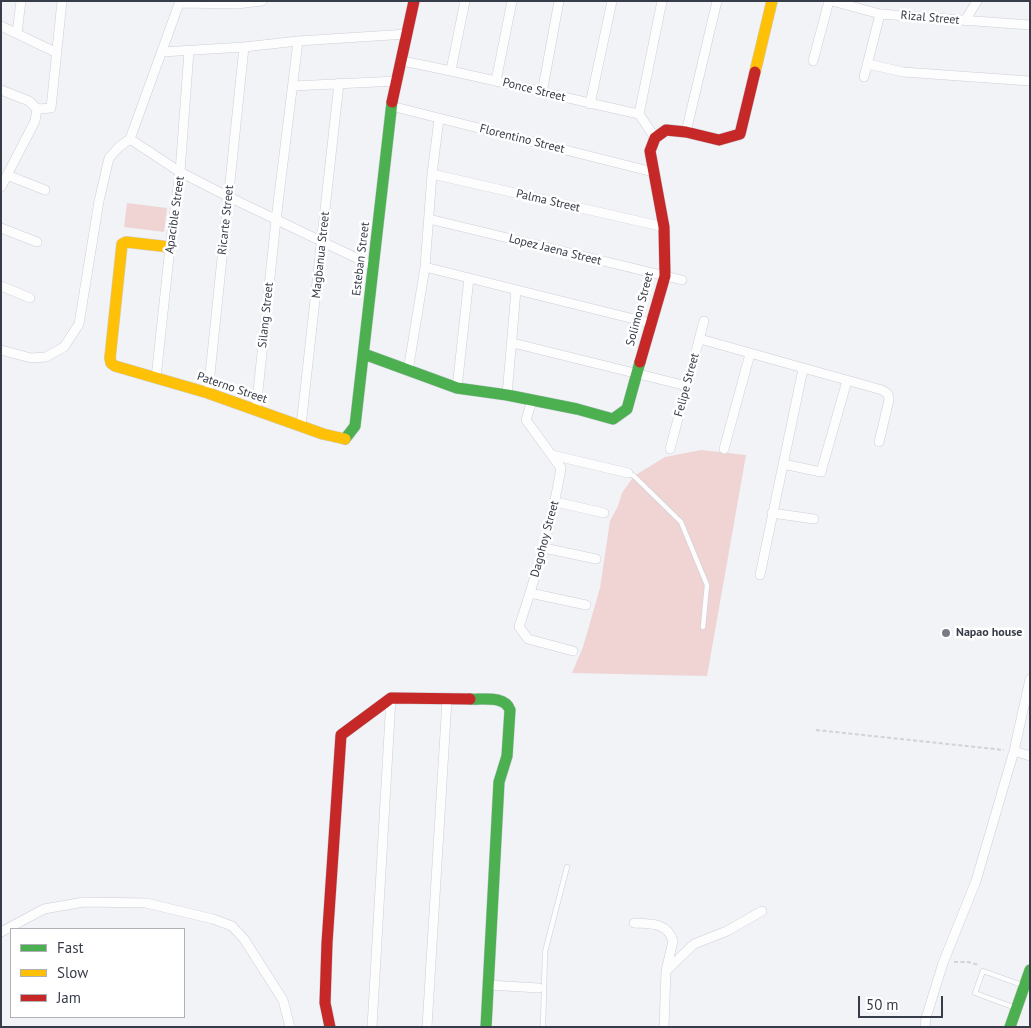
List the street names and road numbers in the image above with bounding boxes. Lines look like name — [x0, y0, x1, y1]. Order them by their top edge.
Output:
street label: Rizal Street — [900, 8, 960, 28]
street label: Ponce Street — [501, 75, 567, 105]
street label: Florentino Street — [478, 121, 566, 157]
street label: Apacible Street — [162, 175, 188, 255]
street label: Ricarte Street — [215, 184, 237, 256]
street label: Palma Street — [515, 187, 581, 215]
street label: Magbanua Street — [309, 211, 333, 299]
street label: Esteban Street — [349, 221, 373, 297]
street label: Lopez Jaena Street — [507, 232, 603, 268]
street label: Solimon Street — [623, 270, 657, 348]
street label: Silang Street — [255, 281, 277, 349]
street label: Felipe Street — [672, 352, 702, 418]
street label: Paterno Street — [195, 369, 269, 407]
street label: Dagohoy Street — [528, 499, 562, 579]

